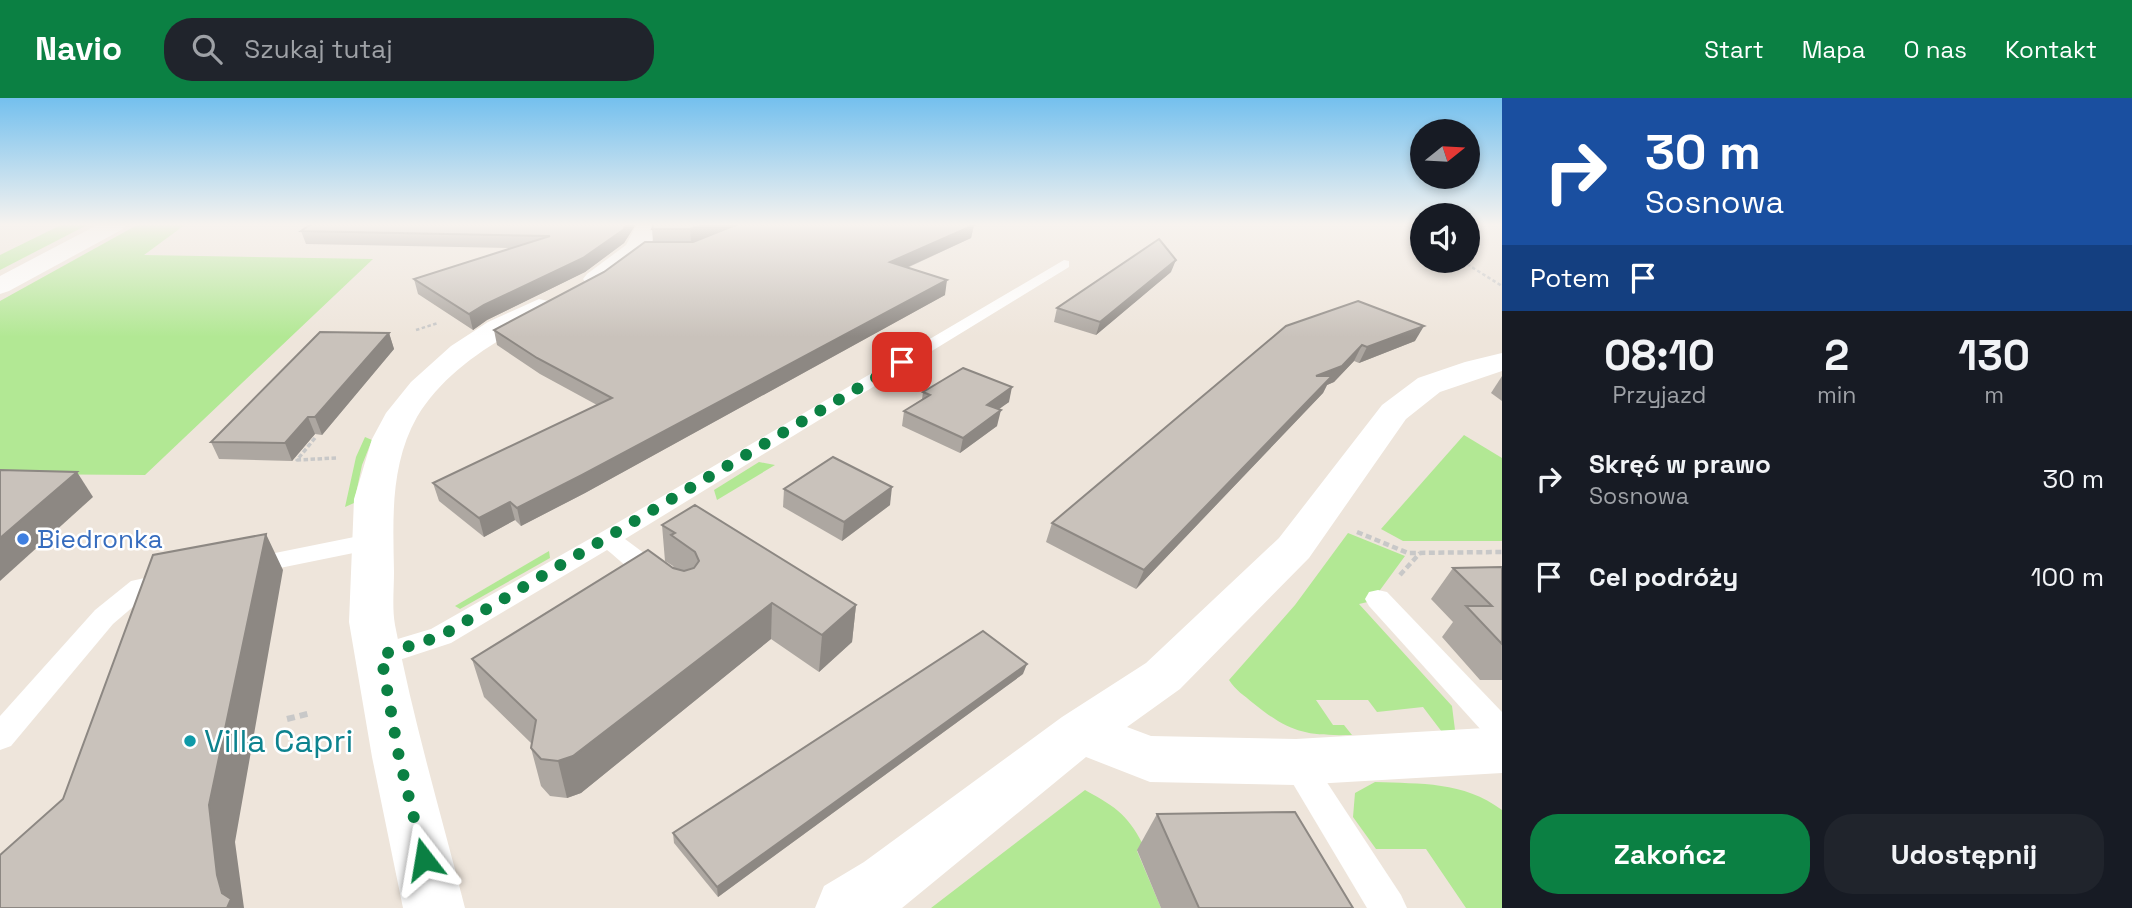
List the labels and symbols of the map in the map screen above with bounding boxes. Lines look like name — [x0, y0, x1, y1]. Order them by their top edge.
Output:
north arrow — [1410, 119, 1480, 189]
pin — [872, 332, 932, 392]
place label: Biedronka — [37, 522, 163, 556]
marker: Biedronka — [15, 531, 31, 547]
place label: Villa Capri — [204, 721, 353, 761]
marker: Villa Capri — [182, 733, 198, 749]
position arrow — [387, 822, 461, 896]

